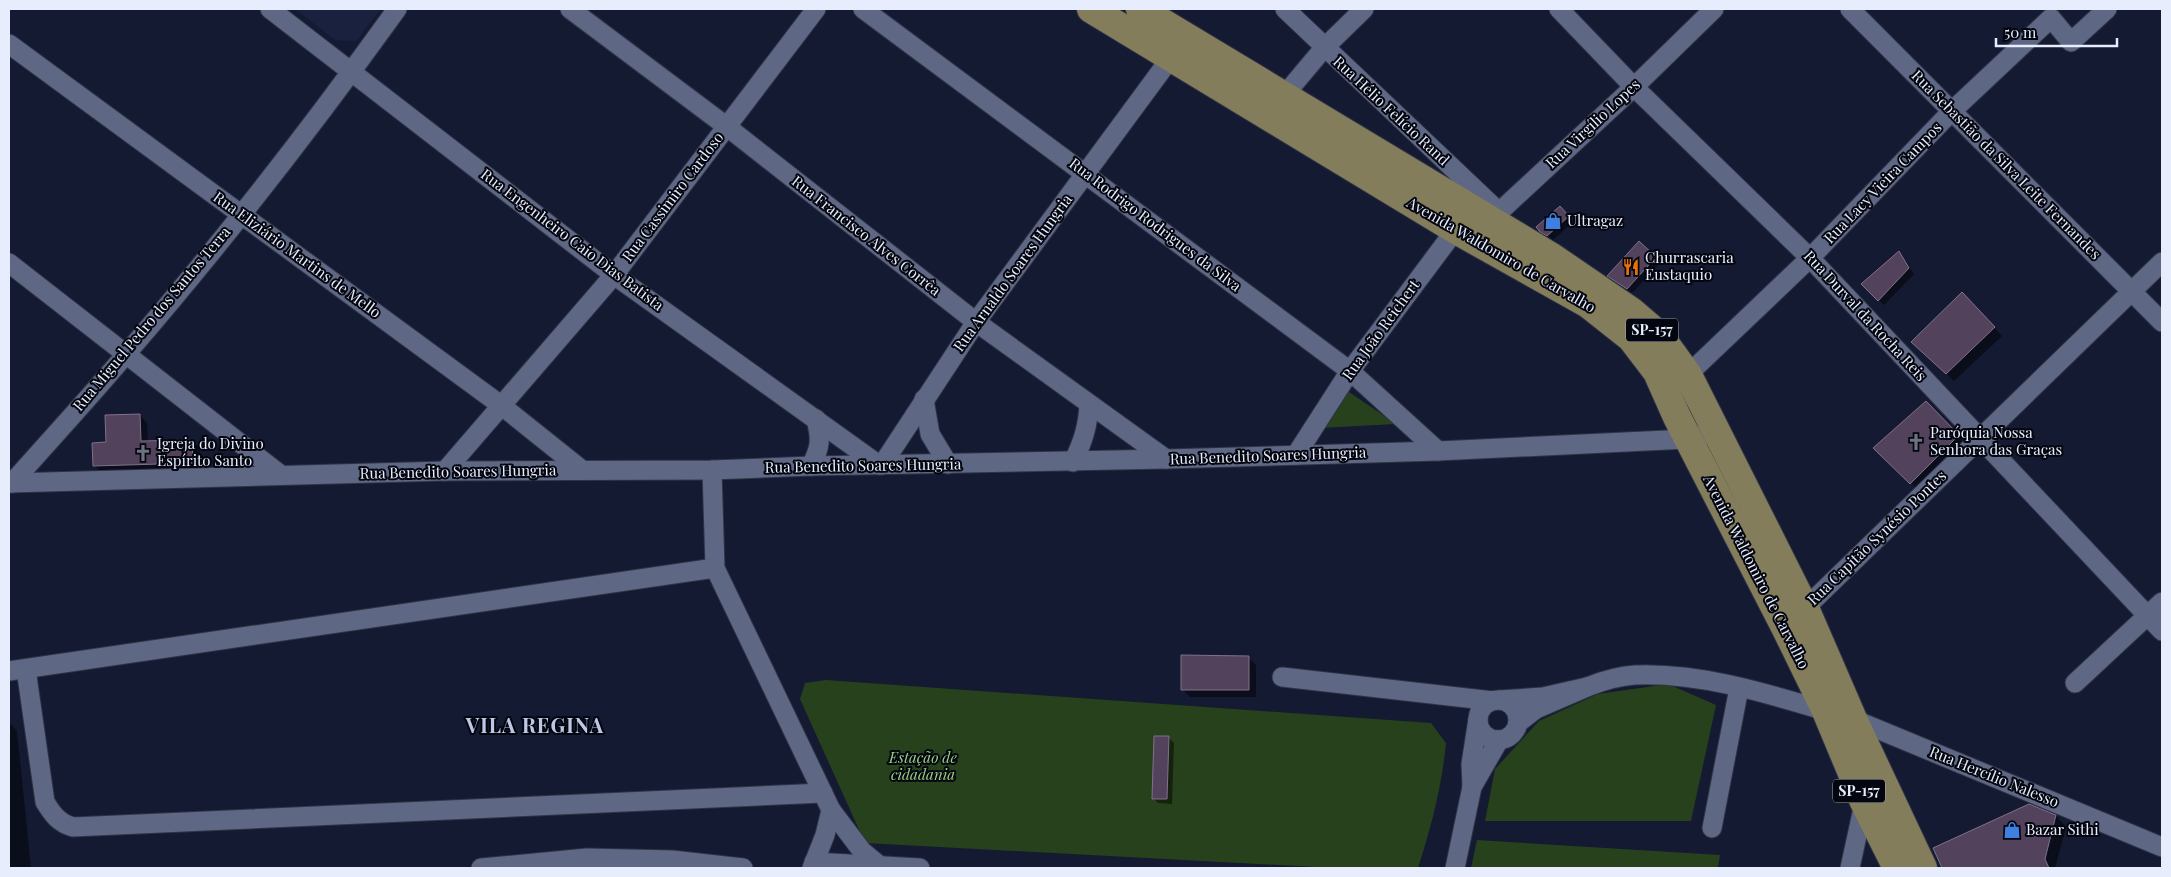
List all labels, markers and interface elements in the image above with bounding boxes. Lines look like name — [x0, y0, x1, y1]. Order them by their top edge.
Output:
scale bar — [1996, 15, 2117, 47]
text: 50 m — [2004, 22, 2037, 42]
street label: Rua Hélio Felício Rand — [1329, 51, 1454, 170]
street label: Rua Sebastião da Silva Leite Fernandes — [1908, 65, 2106, 263]
street label: Rua Virgílio Lopes — [1541, 74, 1644, 172]
street label: Rua Lacy Vieira Campos — [1819, 117, 1945, 247]
street label: Rua Cassimiro Cardoso — [617, 128, 727, 265]
street label: Rua Rodrigo Rodrigues da Silva — [1066, 153, 1246, 296]
street label: Rua Engenheiro Caio Dias Batista — [477, 164, 669, 315]
street label: Rua Francisco Alves Corrêa — [788, 171, 946, 300]
street label: Rua Eliziário Martins de Mello — [210, 187, 385, 322]
street label: Rua Arnaldo Soares Hungria — [948, 189, 1076, 355]
street label: Avenida Waldomiro de Carvalho — [1403, 191, 1600, 316]
place label: Ultragaz — [1567, 210, 1623, 230]
shop icon: Ultragaz — [1543, 211, 1563, 231]
street label: Rua Miguel Pedro dos Santos Terra — [68, 222, 235, 415]
street label: Rua Durval da Rocha Reis — [1800, 246, 1932, 385]
place label: Churrascaria Eustaquio — [1645, 247, 1734, 284]
restaurant icon: Churrascaria Eustaquio — [1621, 257, 1641, 277]
street label: Rua João Reichert — [1337, 275, 1424, 383]
road number: SP-157 — [1626, 318, 1678, 342]
place label: Paróquia Nossa Senhora das Graças — [1930, 422, 2062, 459]
church icon: Paróquia Nossa Senhora das Graças — [1906, 432, 1926, 452]
place label: Igreja do Divino Espírito Santo — [157, 433, 264, 470]
street label: Rua Benedito Soares Hungria — [1169, 442, 1367, 468]
church icon: Igreja do Divino Espírito Santo — [133, 443, 153, 463]
street label: Rua Benedito Soares Hungria — [764, 453, 962, 477]
street label: Rua Benedito Soares Hungria — [359, 459, 557, 483]
street label: Rua Capitão Synésio Pontes — [1803, 466, 1950, 609]
street label: Avenida Waldomiro de Carvalho — [1699, 470, 1815, 672]
district label: VILA REGINA — [465, 711, 604, 738]
street label: Rua Hercílio Nalesso — [1927, 741, 2062, 811]
park label: Estação de cidadania — [888, 747, 957, 784]
road number: SP-157 — [1833, 779, 1885, 802]
place label: Bazar Sithi — [2026, 819, 2099, 839]
shop icon: Bazar Sithi — [2002, 820, 2022, 840]

